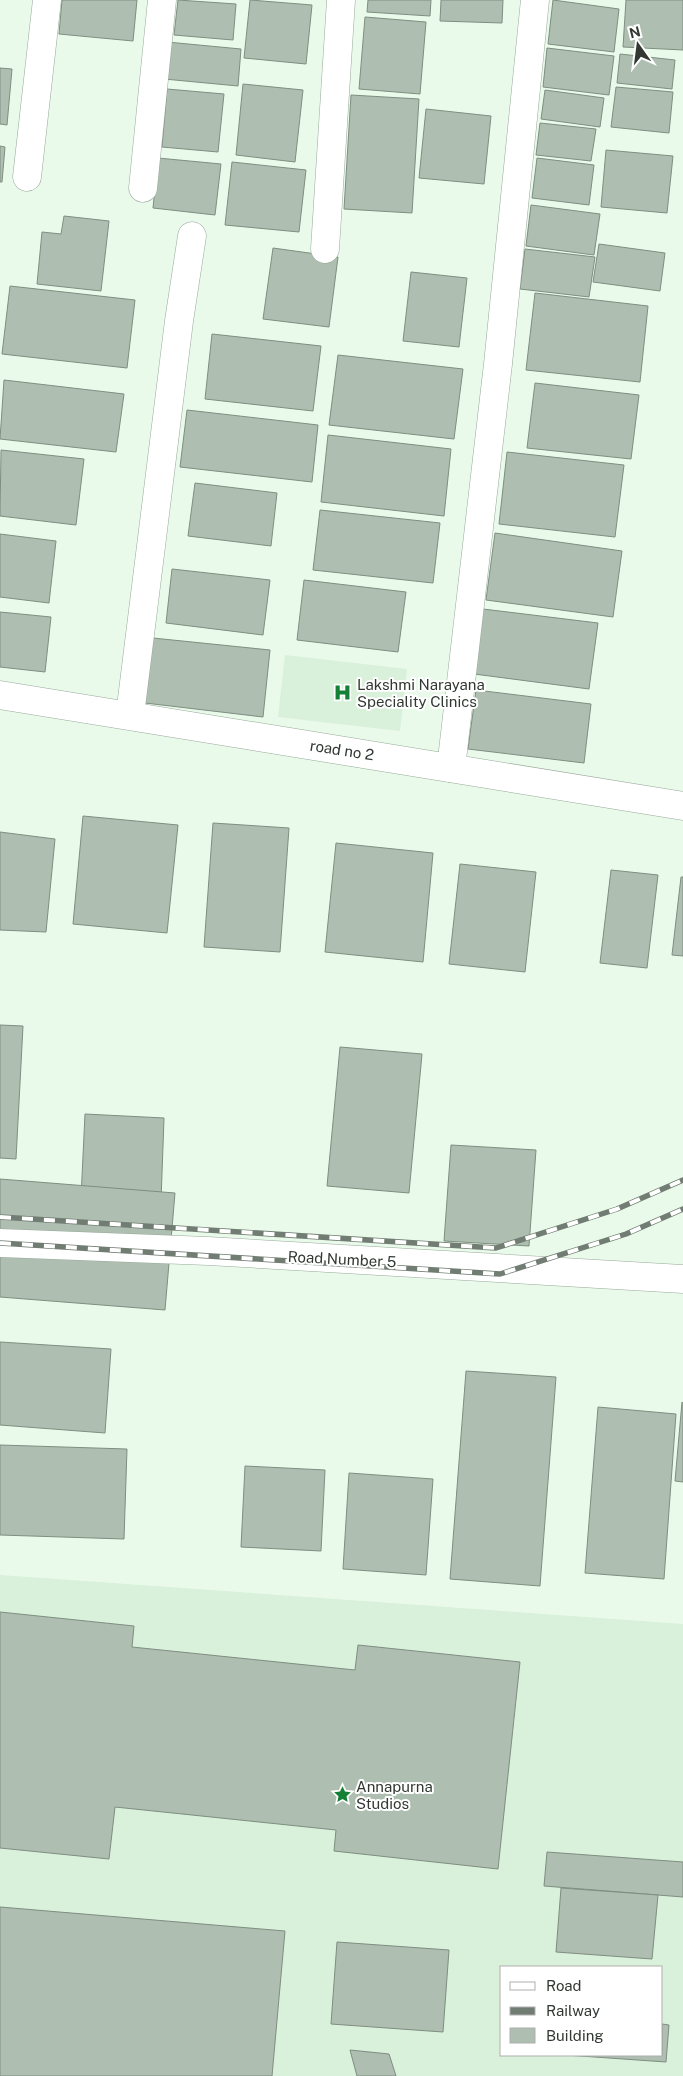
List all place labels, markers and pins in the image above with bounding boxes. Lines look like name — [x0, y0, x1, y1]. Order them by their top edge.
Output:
place label: Lakshmi Narayana Speciality Clinics — [357, 676, 485, 710]
hospital icon: Lakshmi Narayana Speciality Clinics — [333, 683, 353, 703]
place label: Annapurna Studios — [356, 1778, 433, 1812]
place icon: Annapurna Studios — [332, 1785, 352, 1805]

